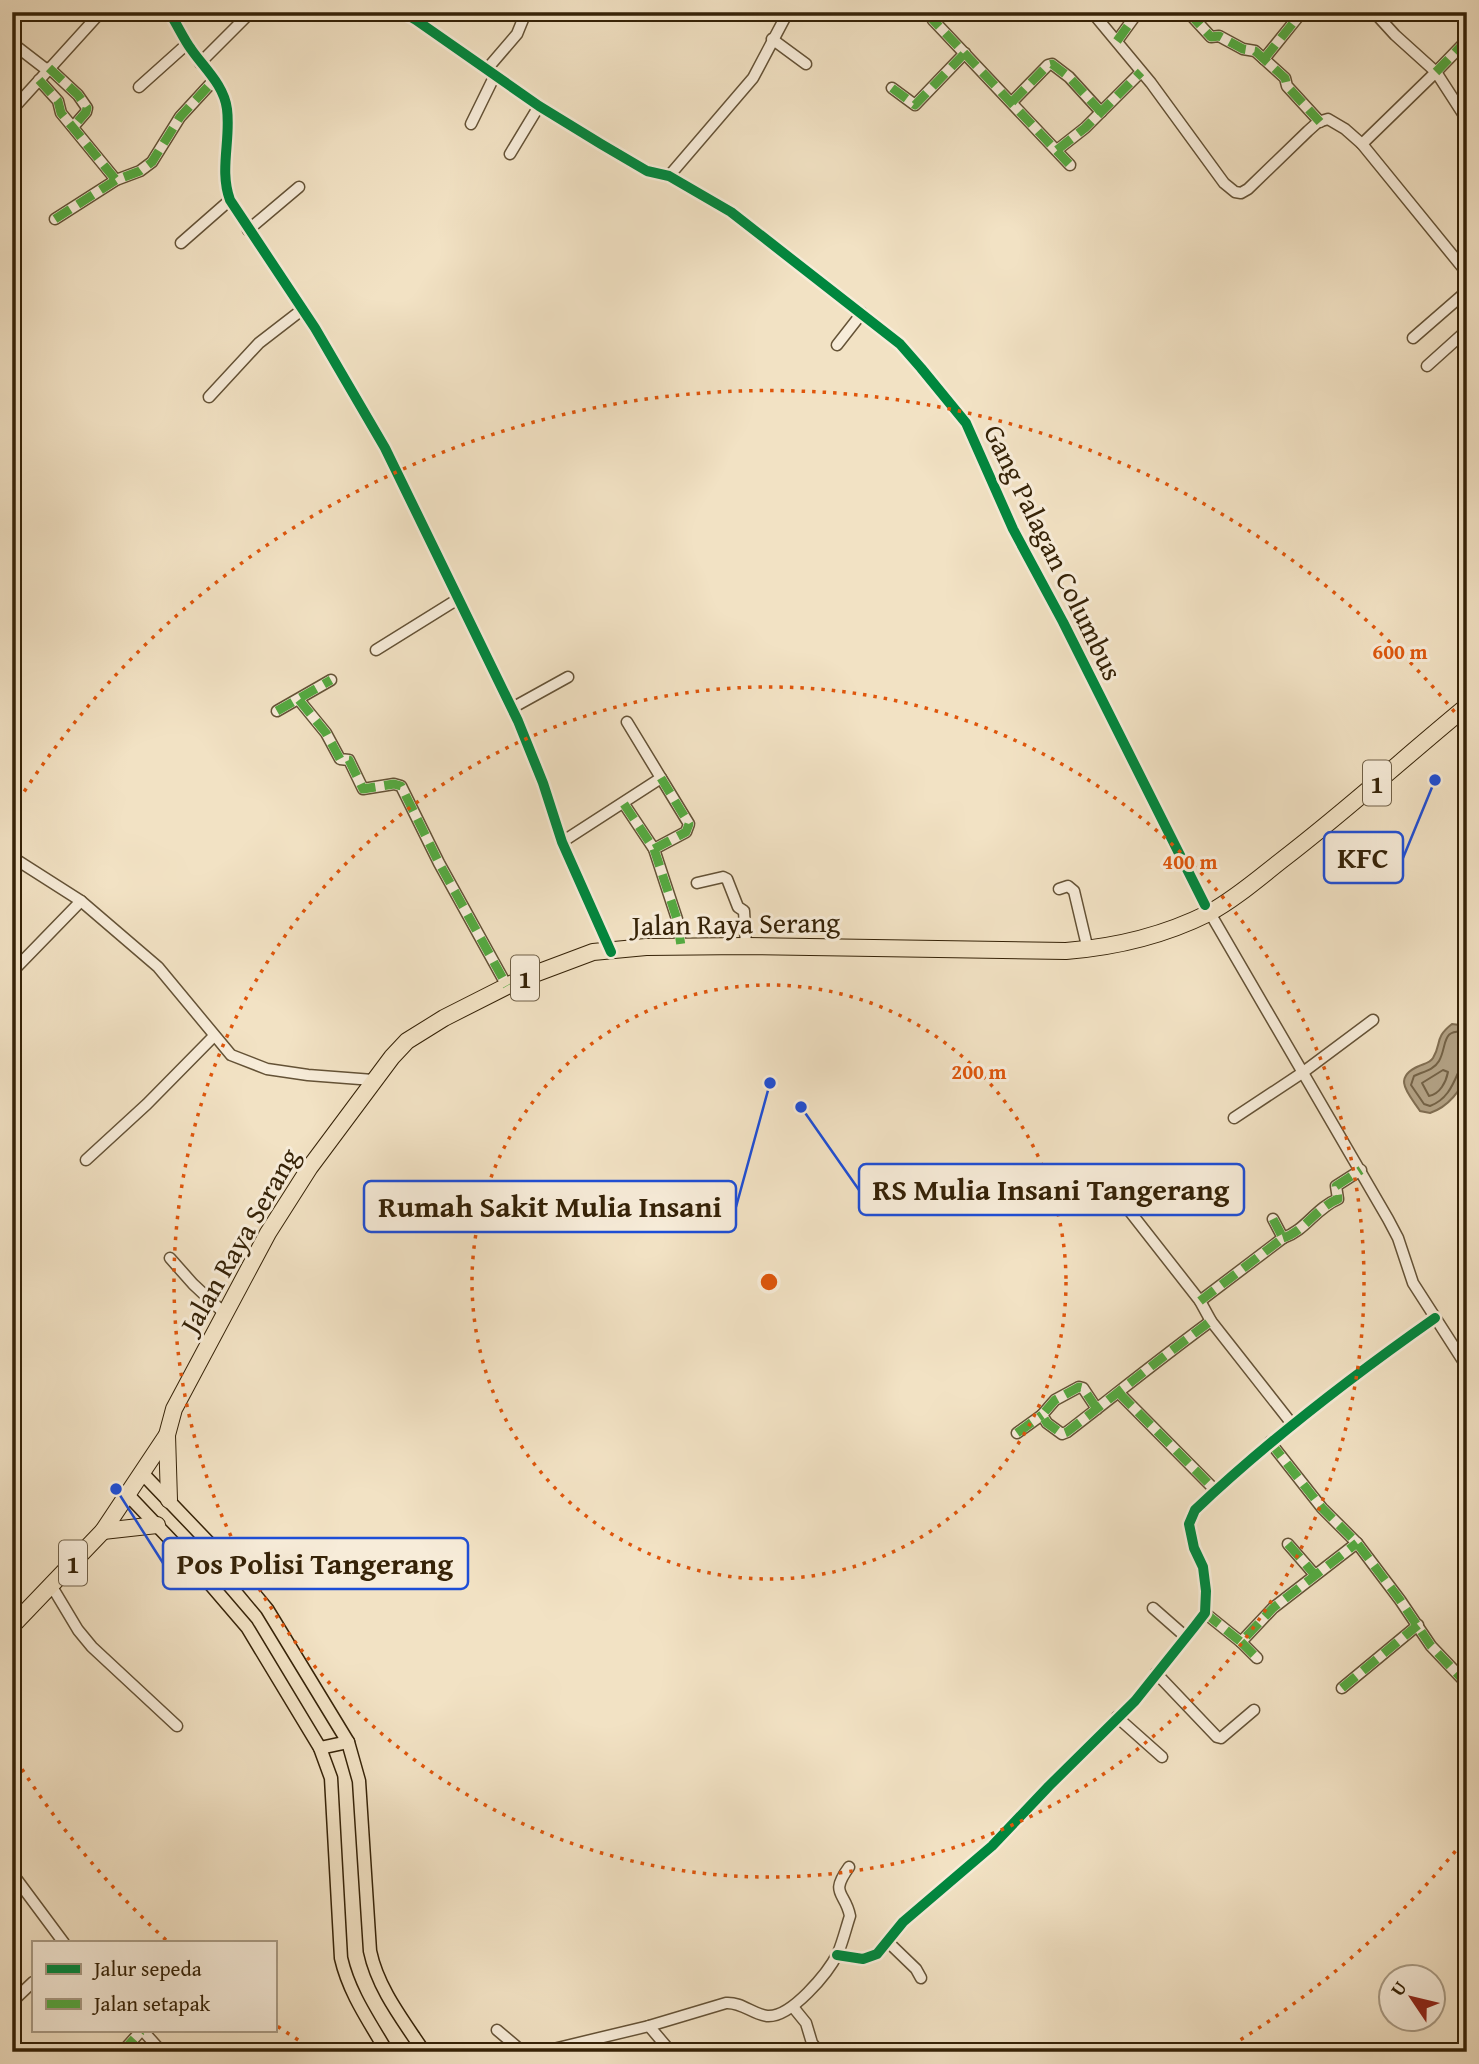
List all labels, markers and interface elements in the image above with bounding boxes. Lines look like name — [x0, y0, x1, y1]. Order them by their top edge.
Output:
street label: Gang Palagan Columbus — [974, 417, 1134, 687]
text: 600 m — [1372, 636, 1428, 667]
road number: 1 — [1363, 761, 1391, 806]
callout: KFC — [1324, 832, 1403, 883]
text: KFC — [1337, 835, 1389, 879]
text: 400 m — [1162, 846, 1218, 877]
street label: Jalan Raya Serang — [629, 901, 841, 945]
road number: 1 — [511, 956, 539, 1001]
text: 200 m — [951, 1056, 1007, 1087]
street label: Jalan Raya Serang — [168, 1140, 309, 1343]
callout: RS Mulia Insani Tangerang — [859, 1164, 1244, 1215]
text: RS Mulia Insani Tangerang — [873, 1167, 1230, 1211]
callout: Rumah Sakit Mulia Insani — [364, 1181, 736, 1232]
text: Rumah Sakit Mulia Insani — [378, 1184, 722, 1228]
centre of rings — [757, 1270, 781, 1294]
callout: Pos Polisi Tangerang — [163, 1538, 468, 1589]
road number: 1 — [59, 1540, 87, 1586]
text: Pos Polisi Tangerang — [177, 1541, 453, 1585]
legend — [32, 1941, 276, 2032]
text: Jalur sepeda — [91, 1953, 202, 1984]
north arrow — [1378, 1962, 1448, 2032]
text: U — [1383, 1975, 1413, 2002]
text: Jalan setapak — [91, 1988, 211, 2019]

